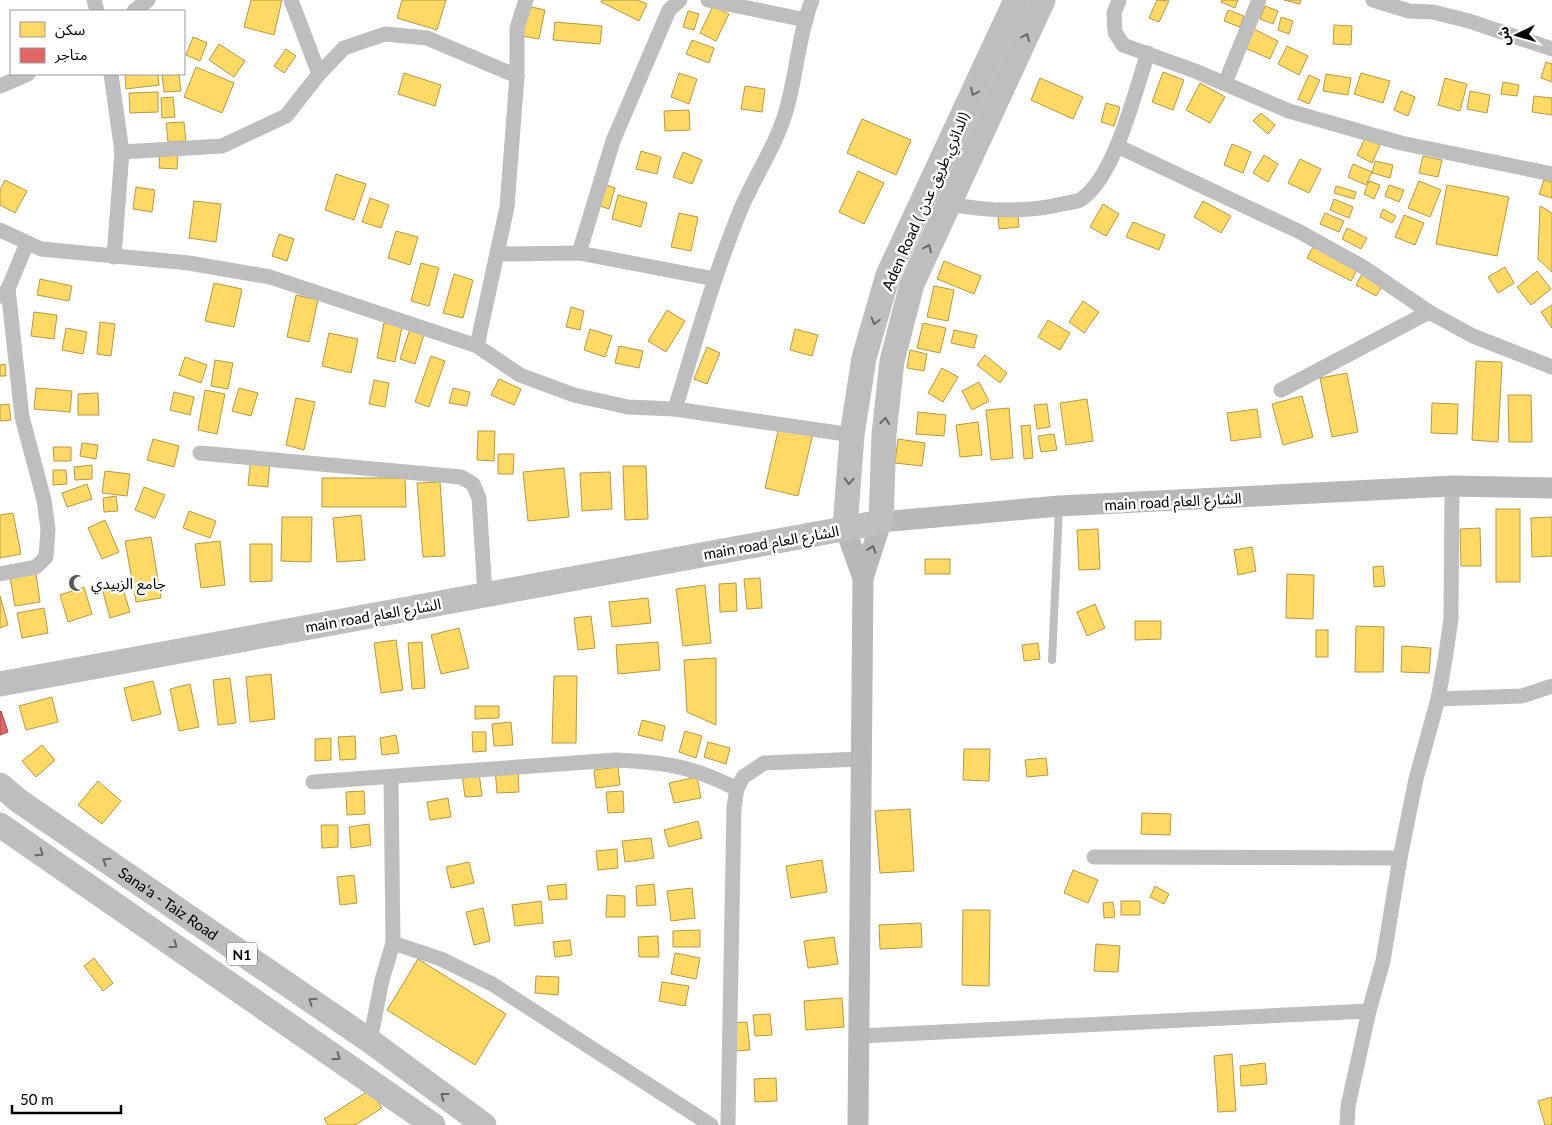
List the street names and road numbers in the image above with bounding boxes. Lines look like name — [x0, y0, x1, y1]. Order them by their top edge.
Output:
street label: Aden Road ( الدائري,طريق عدن) — [877, 109, 976, 294]
street label: main road الشارع العام — [1104, 488, 1242, 518]
street label: main road الشارع العام — [702, 521, 841, 567]
street label: main road الشارع العام — [304, 594, 443, 640]
street label: Sana'a - Taiz Road — [115, 863, 222, 944]
road number: N1 — [227, 942, 257, 966]

